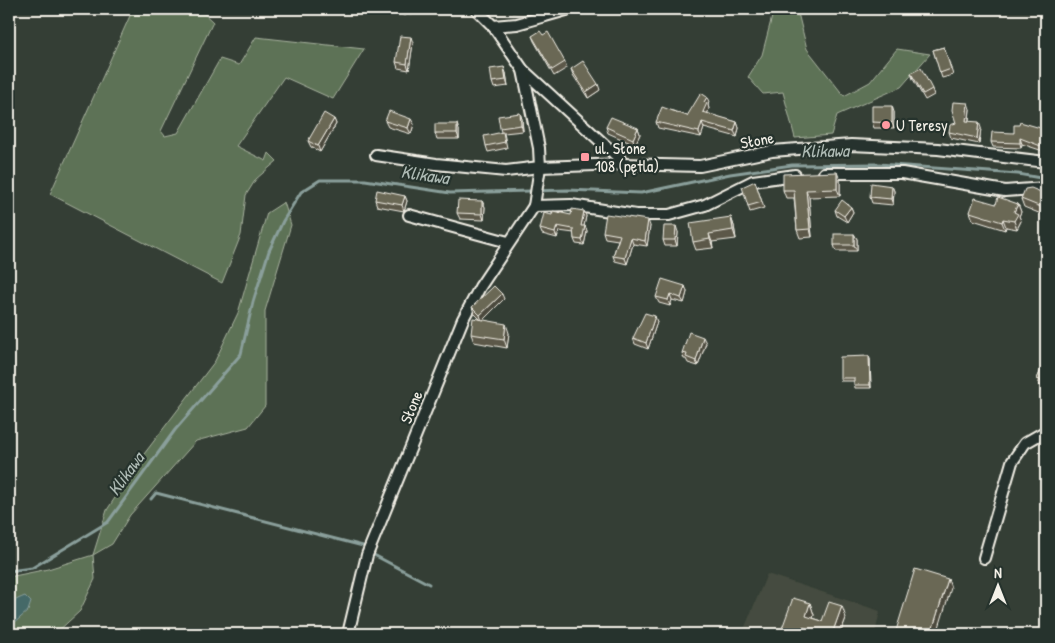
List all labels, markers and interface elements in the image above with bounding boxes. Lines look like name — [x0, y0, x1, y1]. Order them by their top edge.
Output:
place label: U Teresy — [896, 114, 948, 136]
marker: U Teresy — [880, 119, 892, 131]
street label: Słone — [739, 126, 776, 154]
place label: ul. Słone 108 (pętla) — [595, 137, 659, 177]
water label: Klikawa — [801, 138, 851, 163]
marker: ul. Słone 108 (pętla) — [579, 151, 591, 163]
water label: Klikawa — [399, 159, 453, 191]
street label: Słone — [395, 387, 428, 427]
water label: Klikawa — [101, 445, 151, 501]
north arrow — [972, 560, 1022, 610]
text: N — [994, 563, 1002, 582]

